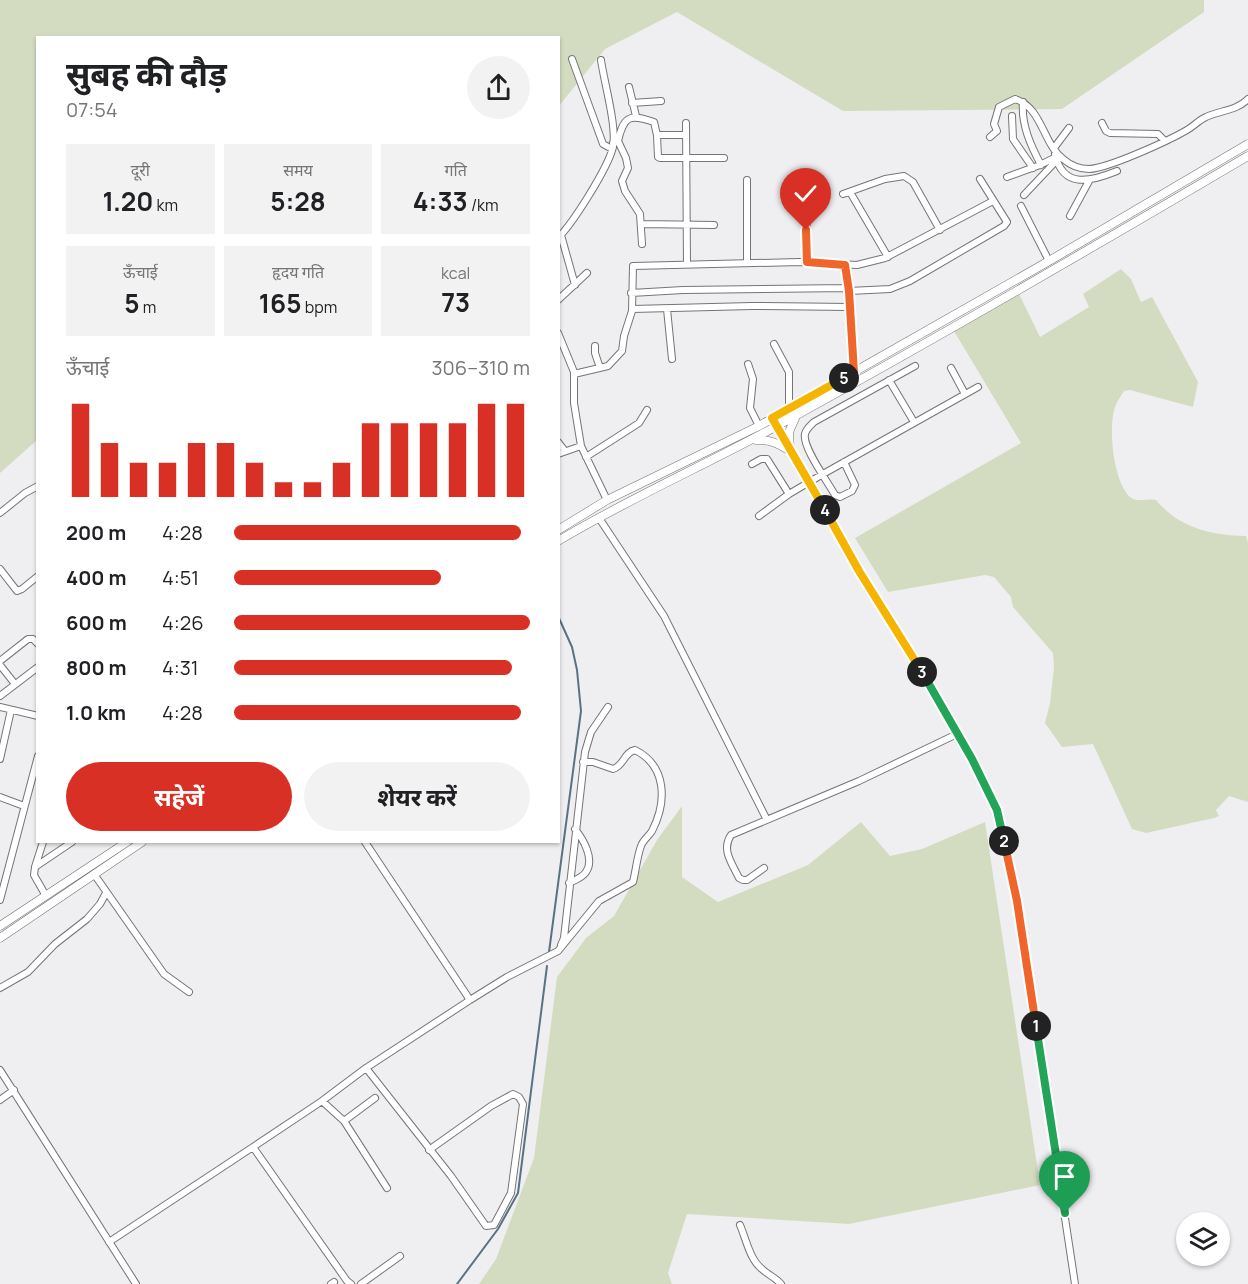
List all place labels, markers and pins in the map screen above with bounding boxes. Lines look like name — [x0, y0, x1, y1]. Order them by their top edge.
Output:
pin — [780, 168, 831, 230]
pin: 5 — [829, 363, 859, 393]
pin: 4 — [810, 495, 840, 525]
pin: 3 — [907, 657, 937, 687]
pin: 2 — [989, 826, 1019, 856]
pin: 1 — [1021, 1011, 1051, 1041]
pin — [1039, 1151, 1090, 1213]

